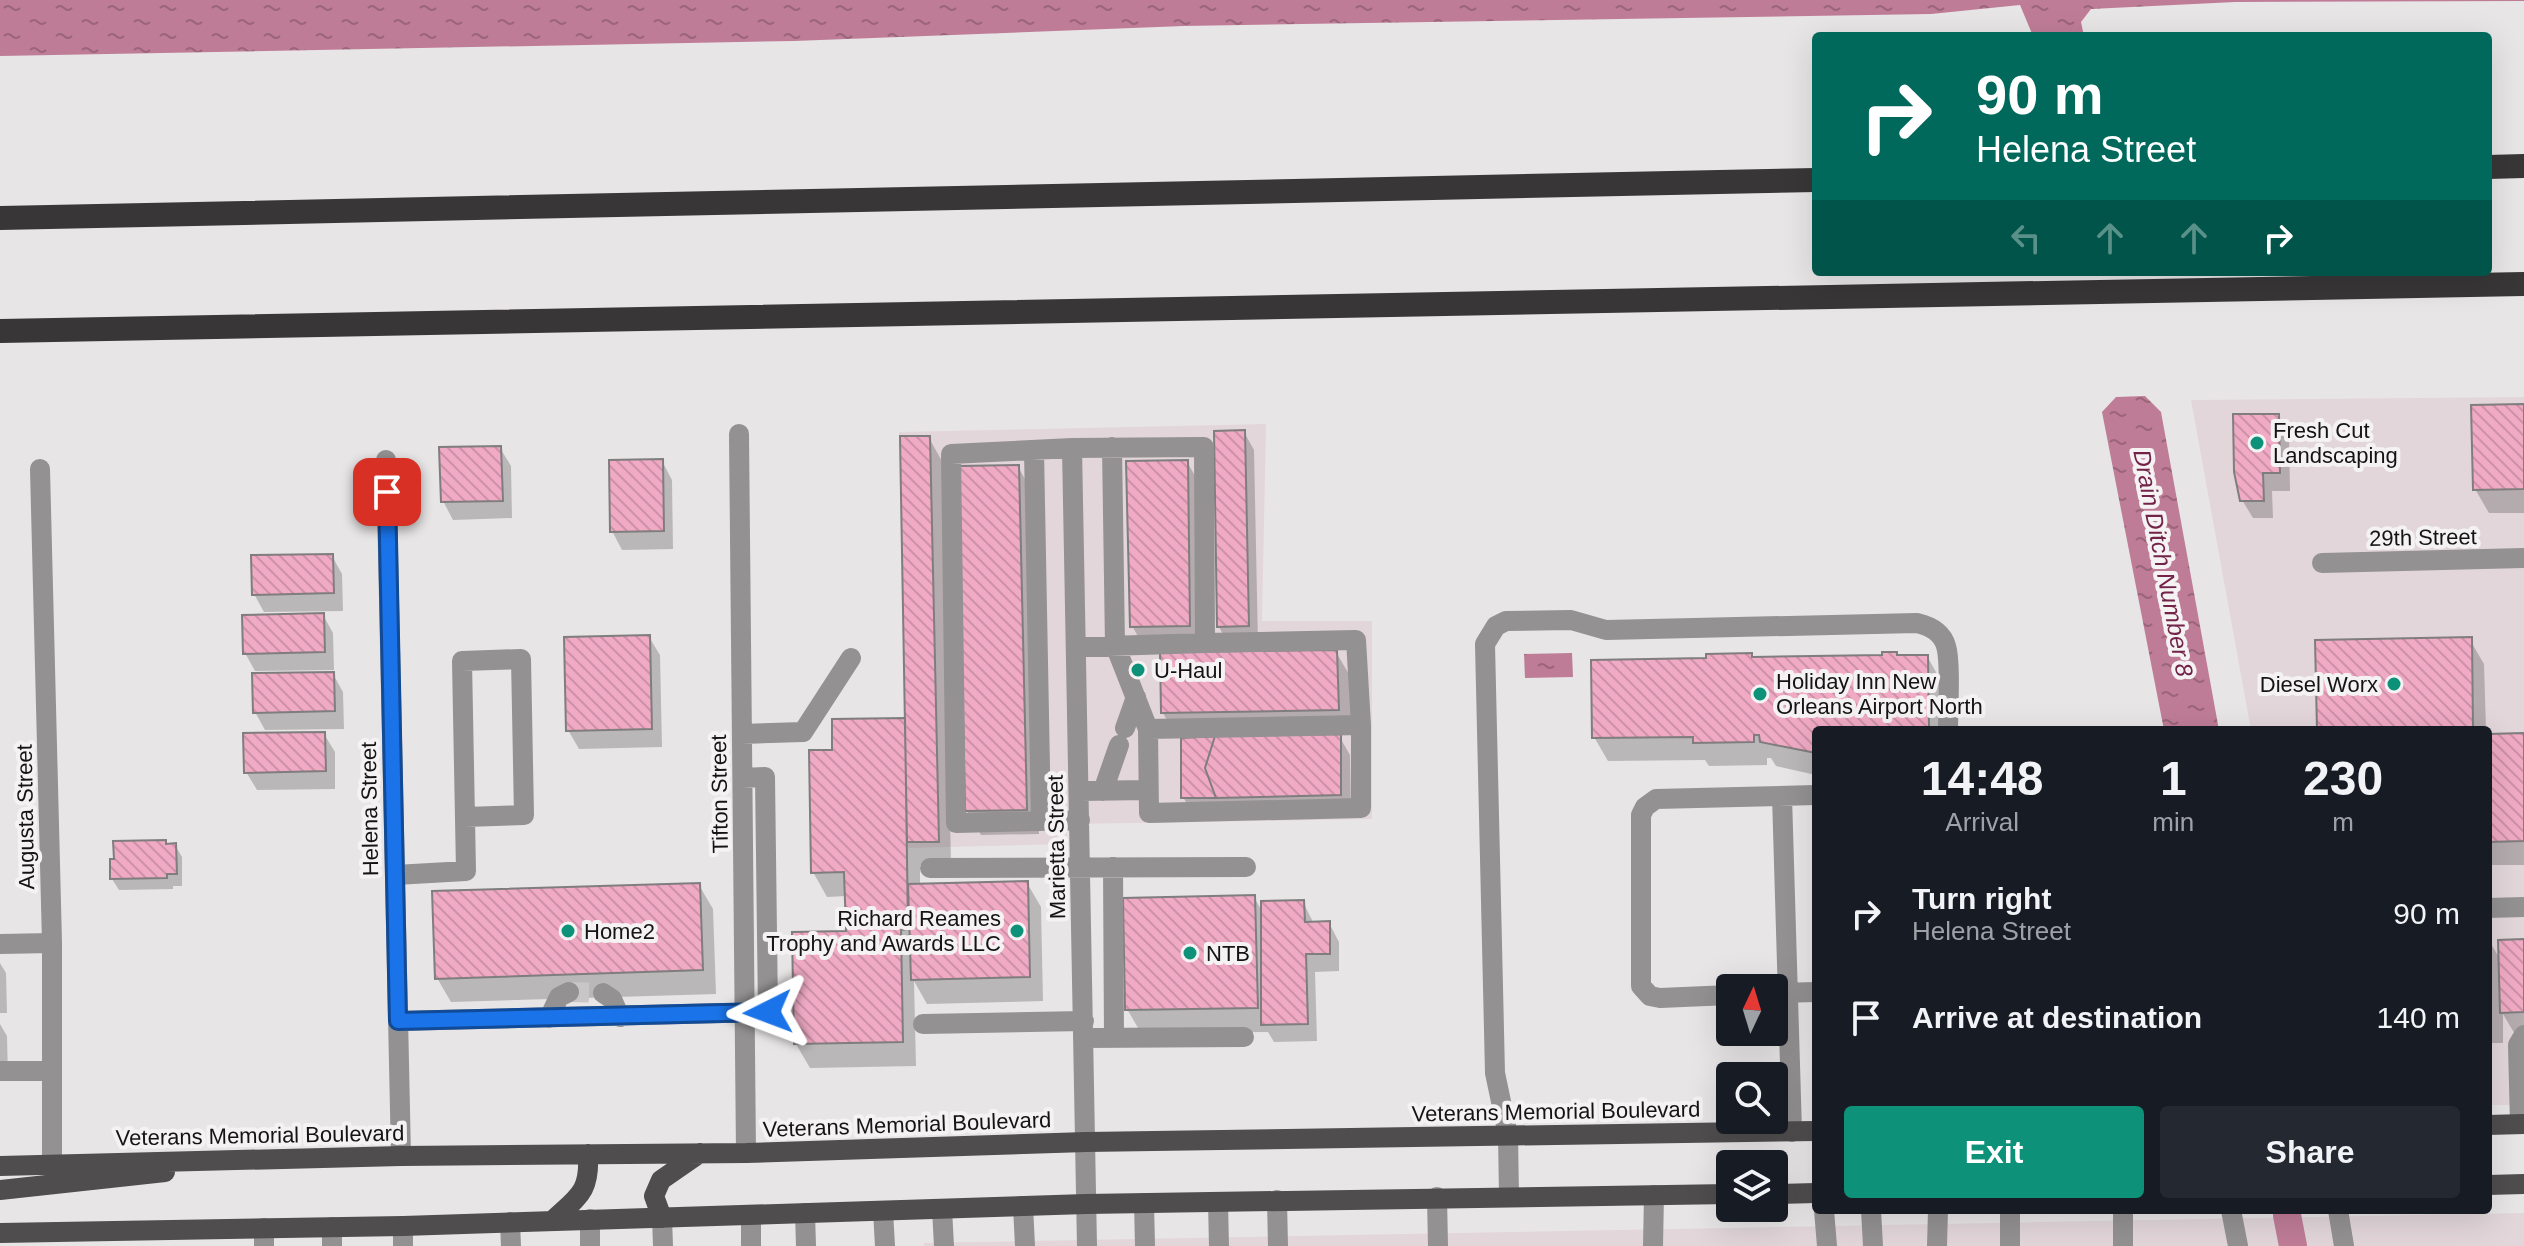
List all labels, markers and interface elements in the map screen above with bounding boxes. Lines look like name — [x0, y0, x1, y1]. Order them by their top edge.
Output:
text: 90 m — [1976, 63, 2104, 126]
icon: right — [1844, 64, 1948, 168]
text: Helena Street — [1976, 129, 2196, 170]
icon: left — [2004, 216, 2048, 260]
icon: ahead — [2088, 216, 2132, 260]
icon: ahead — [2172, 216, 2216, 260]
icon: right — [2256, 216, 2300, 260]
place label: Fresh Cut Landscaping — [2273, 418, 2398, 468]
marker: Fresh Cut Landscaping — [2248, 434, 2266, 452]
water label: Drain Ditch Number 8 — [2128, 447, 2199, 679]
pin — [353, 458, 421, 526]
icon: arrive — [365, 470, 409, 514]
street label: 29th Street — [2369, 524, 2477, 551]
place label: U-Haul — [1154, 658, 1222, 683]
marker: U-Haul — [1129, 661, 1147, 679]
place label: Holiday Inn New Orleans Airport North — [1776, 669, 1983, 719]
place label: Diesel Worx — [2260, 672, 2378, 697]
marker: Diesel Worx — [2385, 675, 2403, 693]
marker: Holiday Inn New Orleans Airport North — [1751, 685, 1769, 703]
street label: Tifton Street — [706, 734, 733, 854]
street label: Helena Street — [356, 742, 383, 876]
street label: Augusta Street — [12, 744, 39, 890]
text: 14:48 — [1921, 752, 2044, 805]
text: 1 — [2160, 752, 2187, 805]
text: 230 — [2303, 752, 2383, 805]
street label: Marietta Street — [1043, 775, 1070, 919]
text: Arrival — [1945, 807, 2019, 837]
text: min — [2152, 807, 2194, 837]
text: m — [2332, 807, 2354, 837]
text: Turn right — [1912, 882, 2051, 915]
icon: right — [1844, 892, 1888, 936]
text: 90 m — [2393, 897, 2460, 930]
place label: Richard Reames Trophy and Awards LLC — [766, 906, 1001, 956]
text: Helena Street — [1912, 916, 2071, 946]
place label: Home2 — [584, 919, 655, 944]
marker: Home2 — [559, 922, 577, 940]
marker: Richard Reames Trophy and Awards LLC — [1008, 922, 1026, 940]
place label: NTB — [1206, 941, 1250, 966]
marker: NTB — [1181, 944, 1199, 962]
position arrow — [726, 970, 810, 1054]
north arrow — [1716, 974, 1788, 1046]
map controls — [1716, 974, 1788, 1222]
icon: arrive — [1844, 996, 1888, 1040]
text: Arrive at destination — [1912, 1001, 2202, 1034]
text: 140 m — [2377, 1001, 2460, 1034]
button: search — [1716, 1062, 1788, 1134]
street label: Veterans Memorial Boulevard — [1412, 1096, 1701, 1127]
button: Exit — [1844, 1106, 2144, 1198]
button: Share — [2160, 1106, 2460, 1198]
street label: Veterans Memorial Boulevard — [762, 1107, 1052, 1142]
street label: Veterans Memorial Boulevard — [116, 1120, 405, 1151]
button: layers — [1716, 1150, 1788, 1222]

